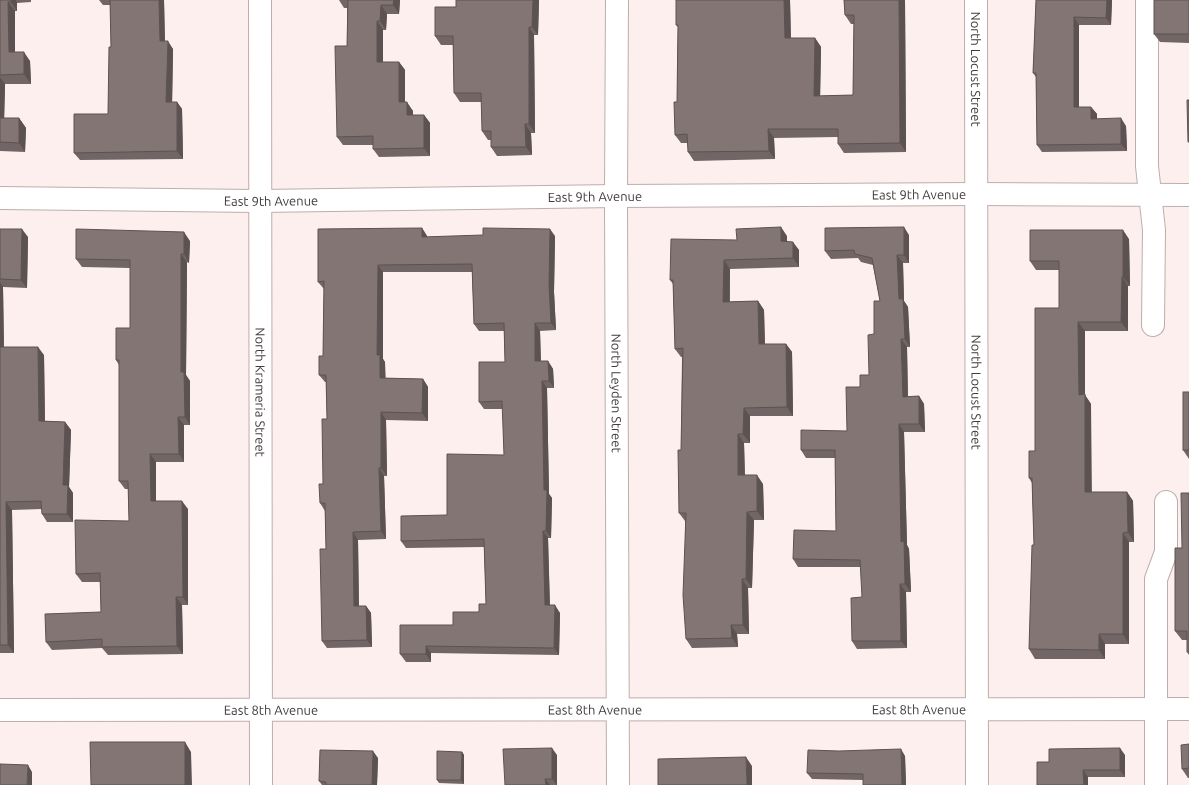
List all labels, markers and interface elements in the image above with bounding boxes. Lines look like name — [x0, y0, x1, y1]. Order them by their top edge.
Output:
street label: North Locust Street — [969, 11, 983, 127]
street label: East 9th Avenue — [872, 187, 966, 202]
street label: East 9th Avenue — [548, 189, 642, 204]
street label: East 9th Avenue — [224, 193, 318, 208]
street label: North Krameria Street — [253, 327, 268, 457]
street label: North Leyden Street — [609, 333, 624, 453]
street label: North Locust Street — [969, 334, 984, 450]
street label: East 8th Avenue — [548, 702, 642, 717]
street label: East 8th Avenue — [872, 702, 966, 716]
street label: East 8th Avenue — [224, 703, 318, 717]

